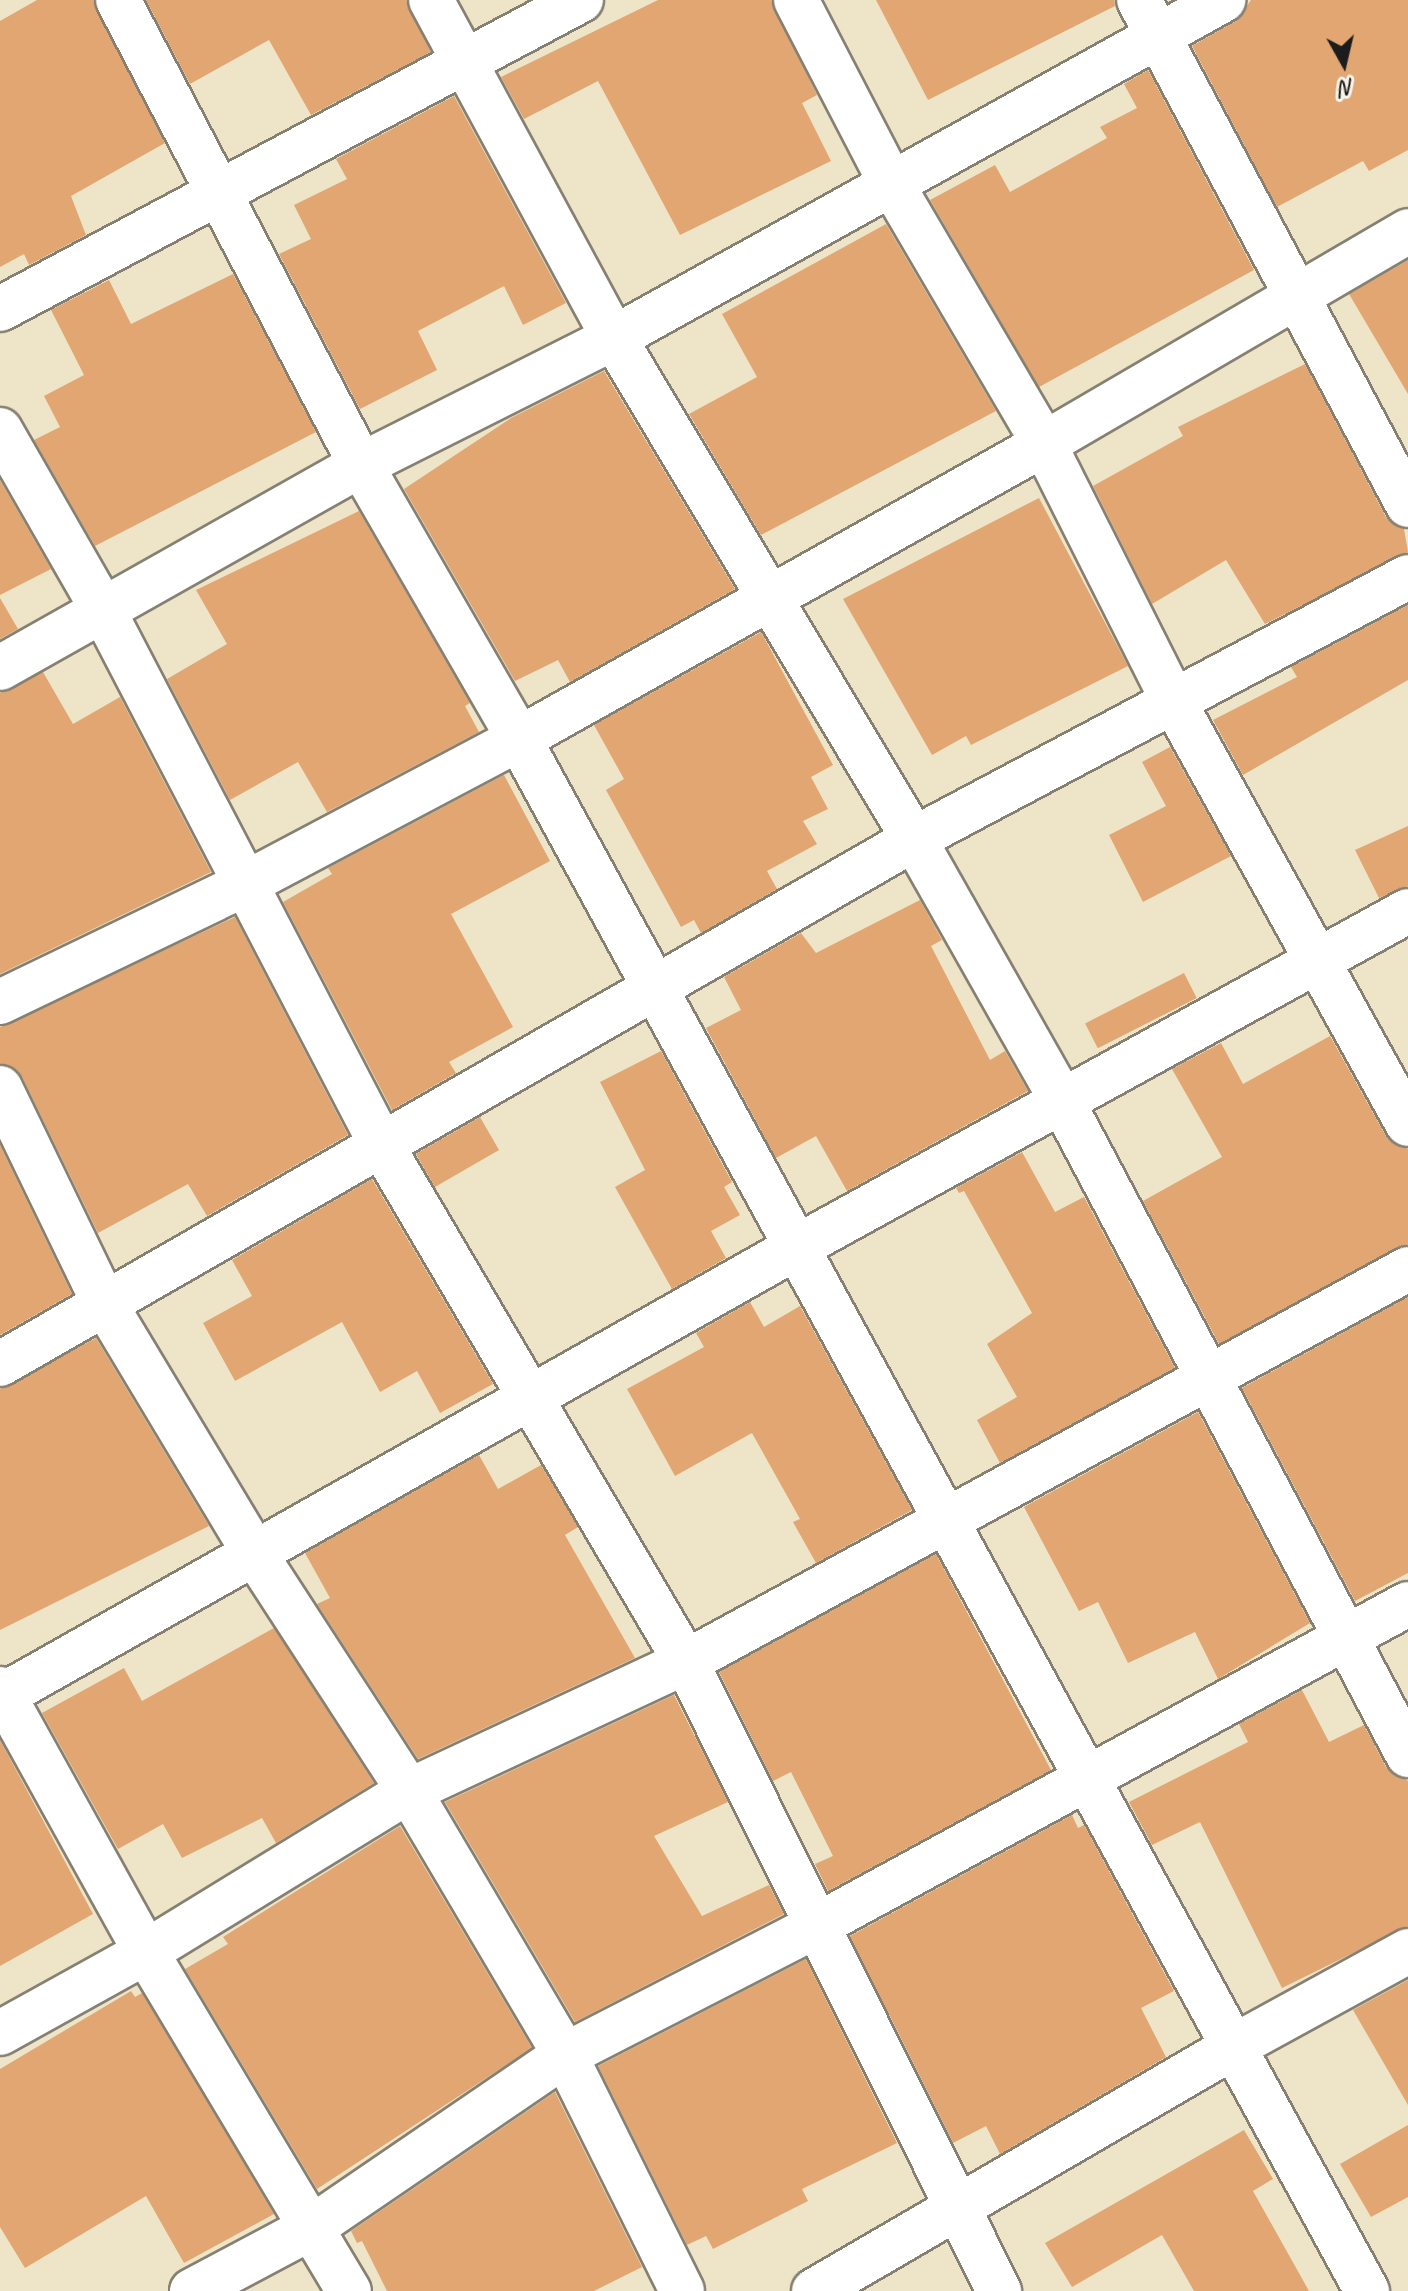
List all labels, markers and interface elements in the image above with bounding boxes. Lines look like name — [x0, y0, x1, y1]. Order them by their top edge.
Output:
north arrow — [1304, 24, 1384, 104]
text: N — [1339, 73, 1356, 103]

